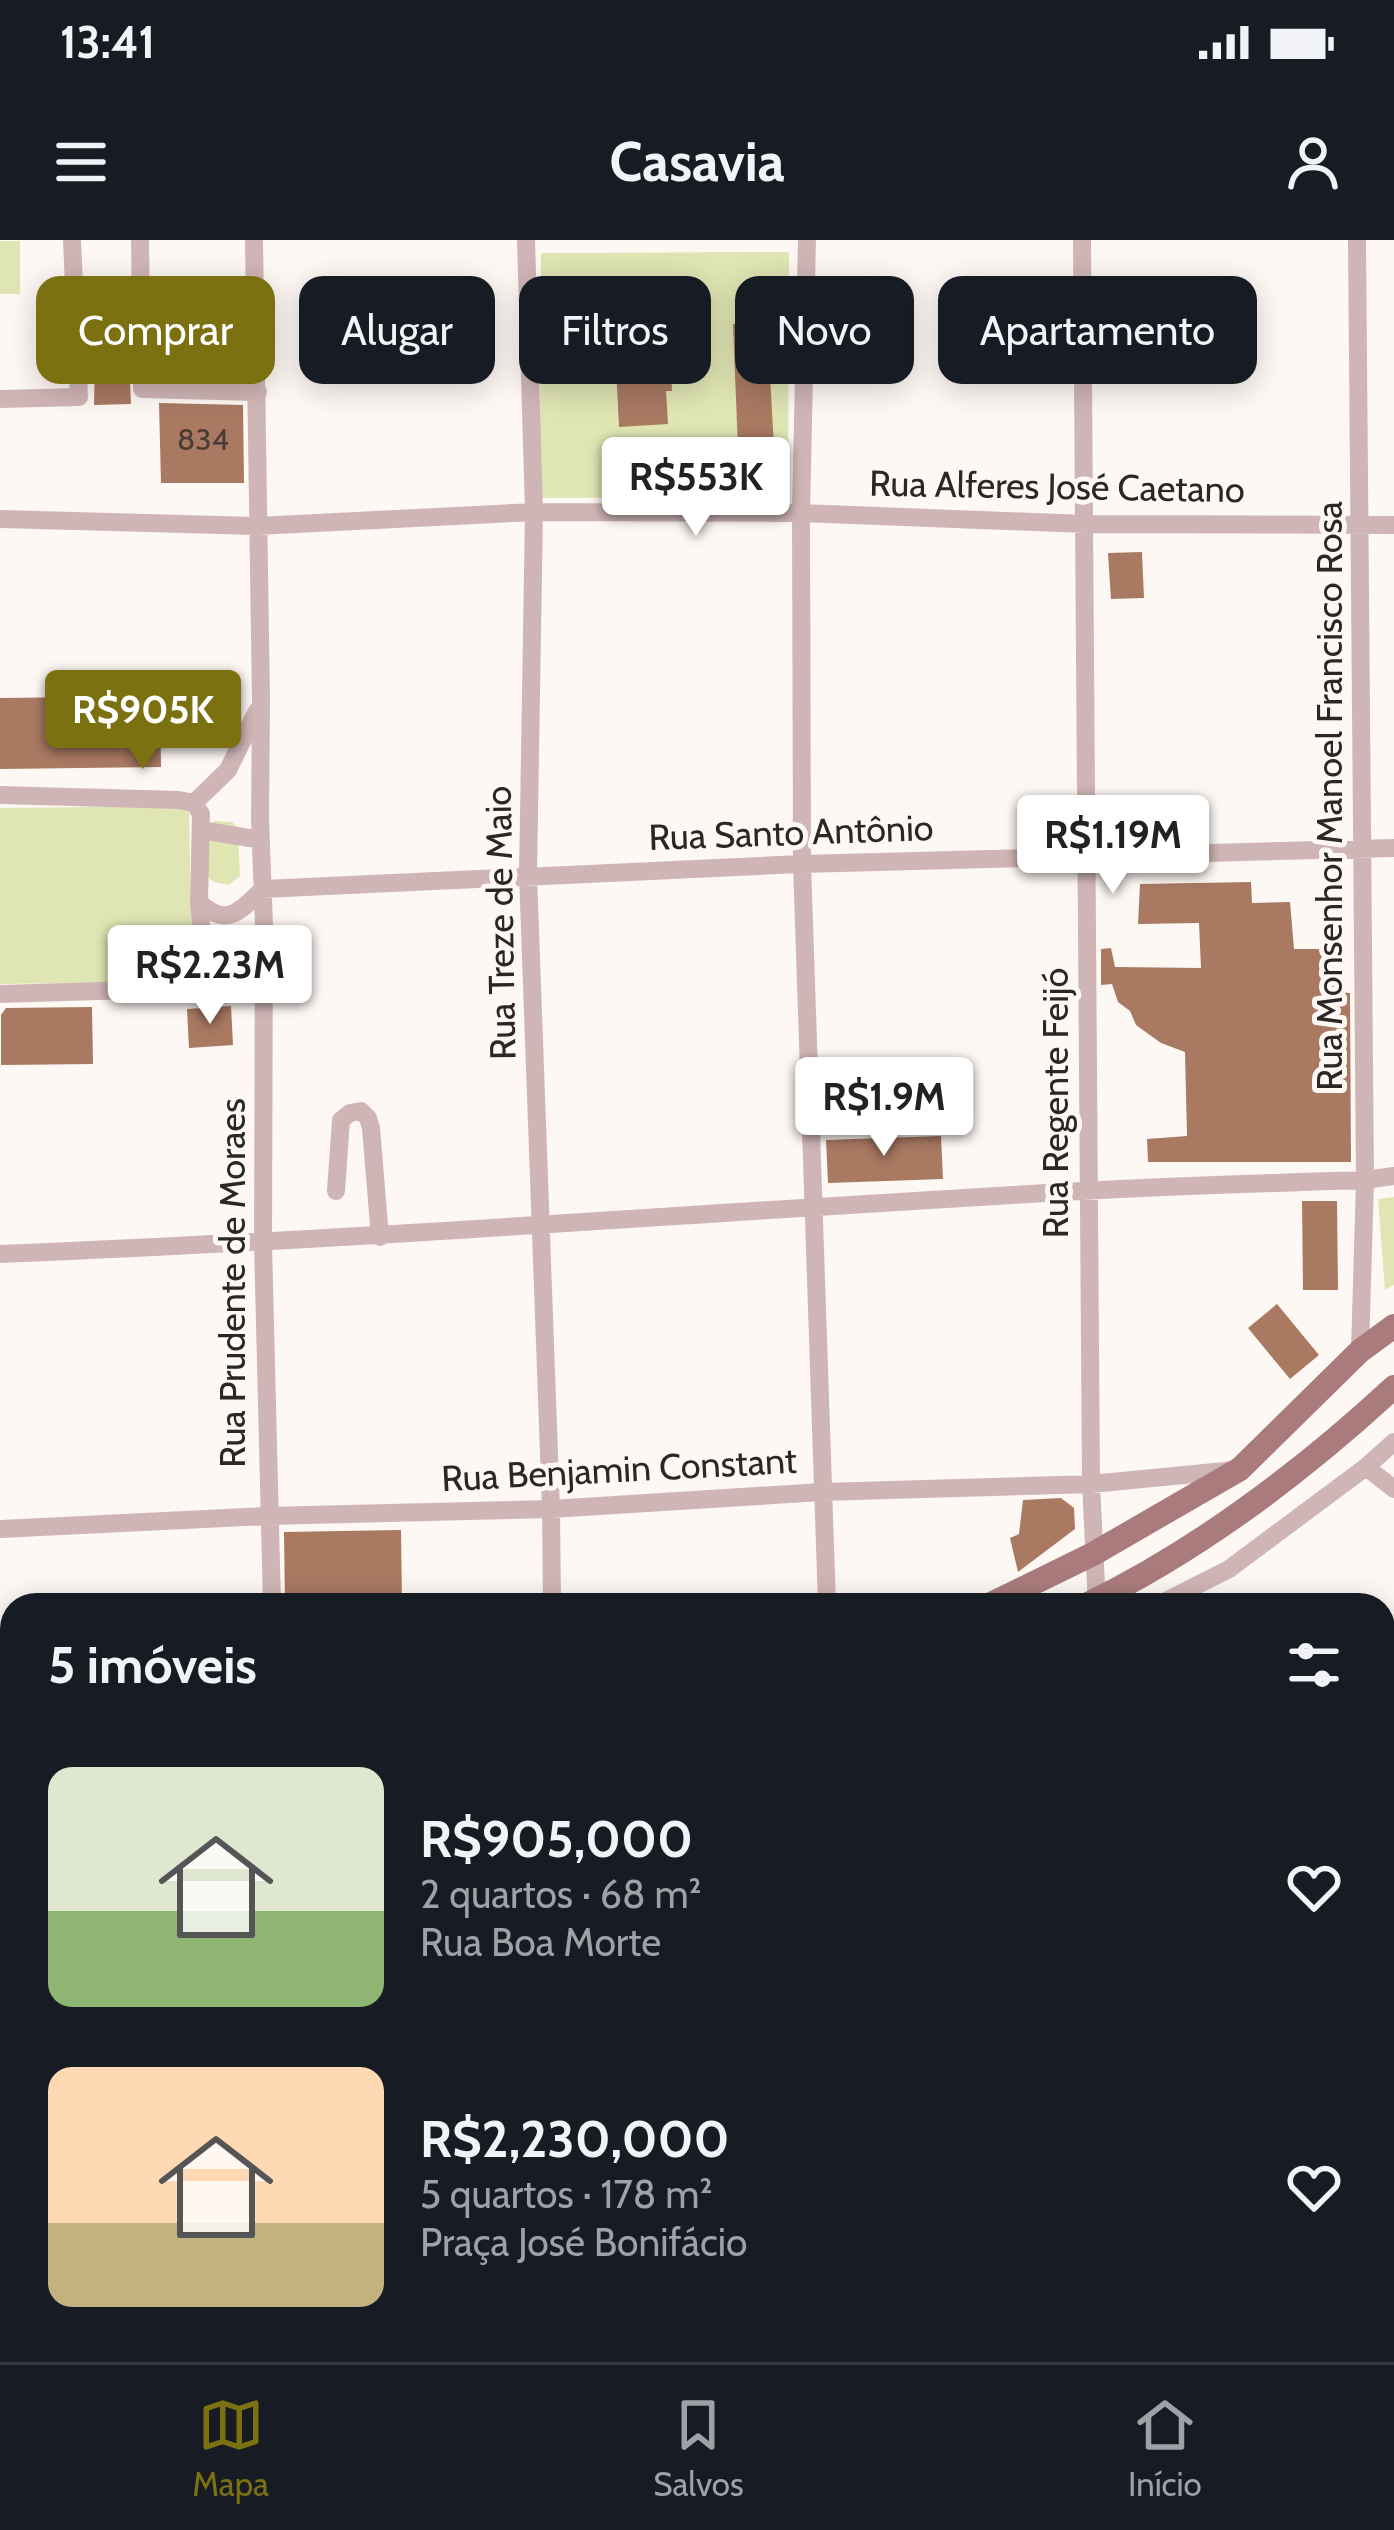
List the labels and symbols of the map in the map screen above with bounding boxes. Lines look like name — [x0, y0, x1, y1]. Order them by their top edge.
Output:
house number: 834 — [177, 421, 229, 458]
pin: R$553K — [598, 437, 794, 539]
street label: Rua Alferes José Caetano — [869, 461, 1245, 511]
street label: Rua Monsenhor Manoel Francisco Rosa — [1307, 501, 1351, 1091]
pin: R$905K — [45, 670, 241, 772]
street label: Rua Treze de Maio — [476, 786, 524, 1060]
pin: R$1.19M — [1002, 795, 1224, 897]
street label: Rua Santo Antônio — [648, 805, 934, 859]
pin: R$2.23M — [99, 925, 321, 1027]
street label: Rua Regente Feijó — [1033, 968, 1077, 1238]
pin: R$1.9M — [786, 1057, 982, 1159]
street label: Rua Prudente de Moraes — [210, 1098, 254, 1468]
street label: Rua Benjamin Constant — [440, 1438, 798, 1500]

